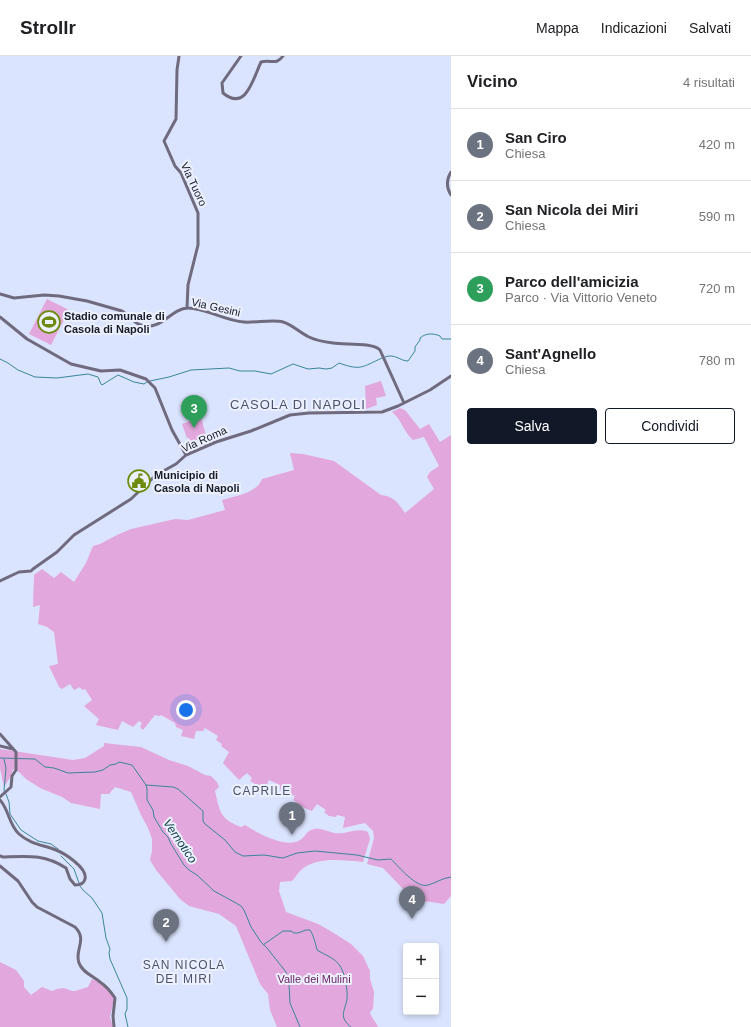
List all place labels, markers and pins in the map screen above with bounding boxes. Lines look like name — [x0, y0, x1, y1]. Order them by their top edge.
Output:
sports icon: Stadio comunale di Casola di Napoli — [36, 309, 62, 335]
place label: Stadio comunale di Casola di Napoli — [64, 310, 165, 335]
pin: 3 — [181, 395, 207, 428]
public building icon: Municipio di Casola di Napoli — [126, 468, 152, 494]
place label: Municipio di Casola di Napoli — [154, 469, 240, 494]
pin: 1 — [279, 802, 305, 835]
pin: 4 — [399, 886, 425, 919]
pin: 2 — [153, 909, 179, 942]

